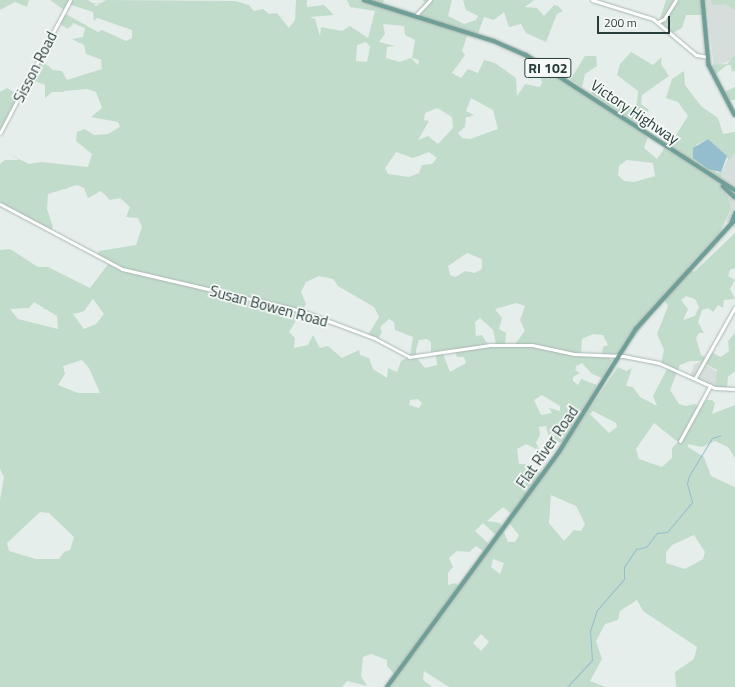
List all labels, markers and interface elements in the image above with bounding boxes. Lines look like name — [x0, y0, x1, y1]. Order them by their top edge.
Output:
scale bar — [599, 8, 672, 34]
text: 200 m — [604, 13, 637, 32]
street label: Sisson Road — [9, 29, 61, 105]
road number: RI 102 — [524, 56, 572, 80]
street label: Victory Highway — [587, 76, 683, 148]
street label: Susan Bowen Road — [208, 282, 330, 330]
street label: Flat River Road — [512, 403, 582, 491]

